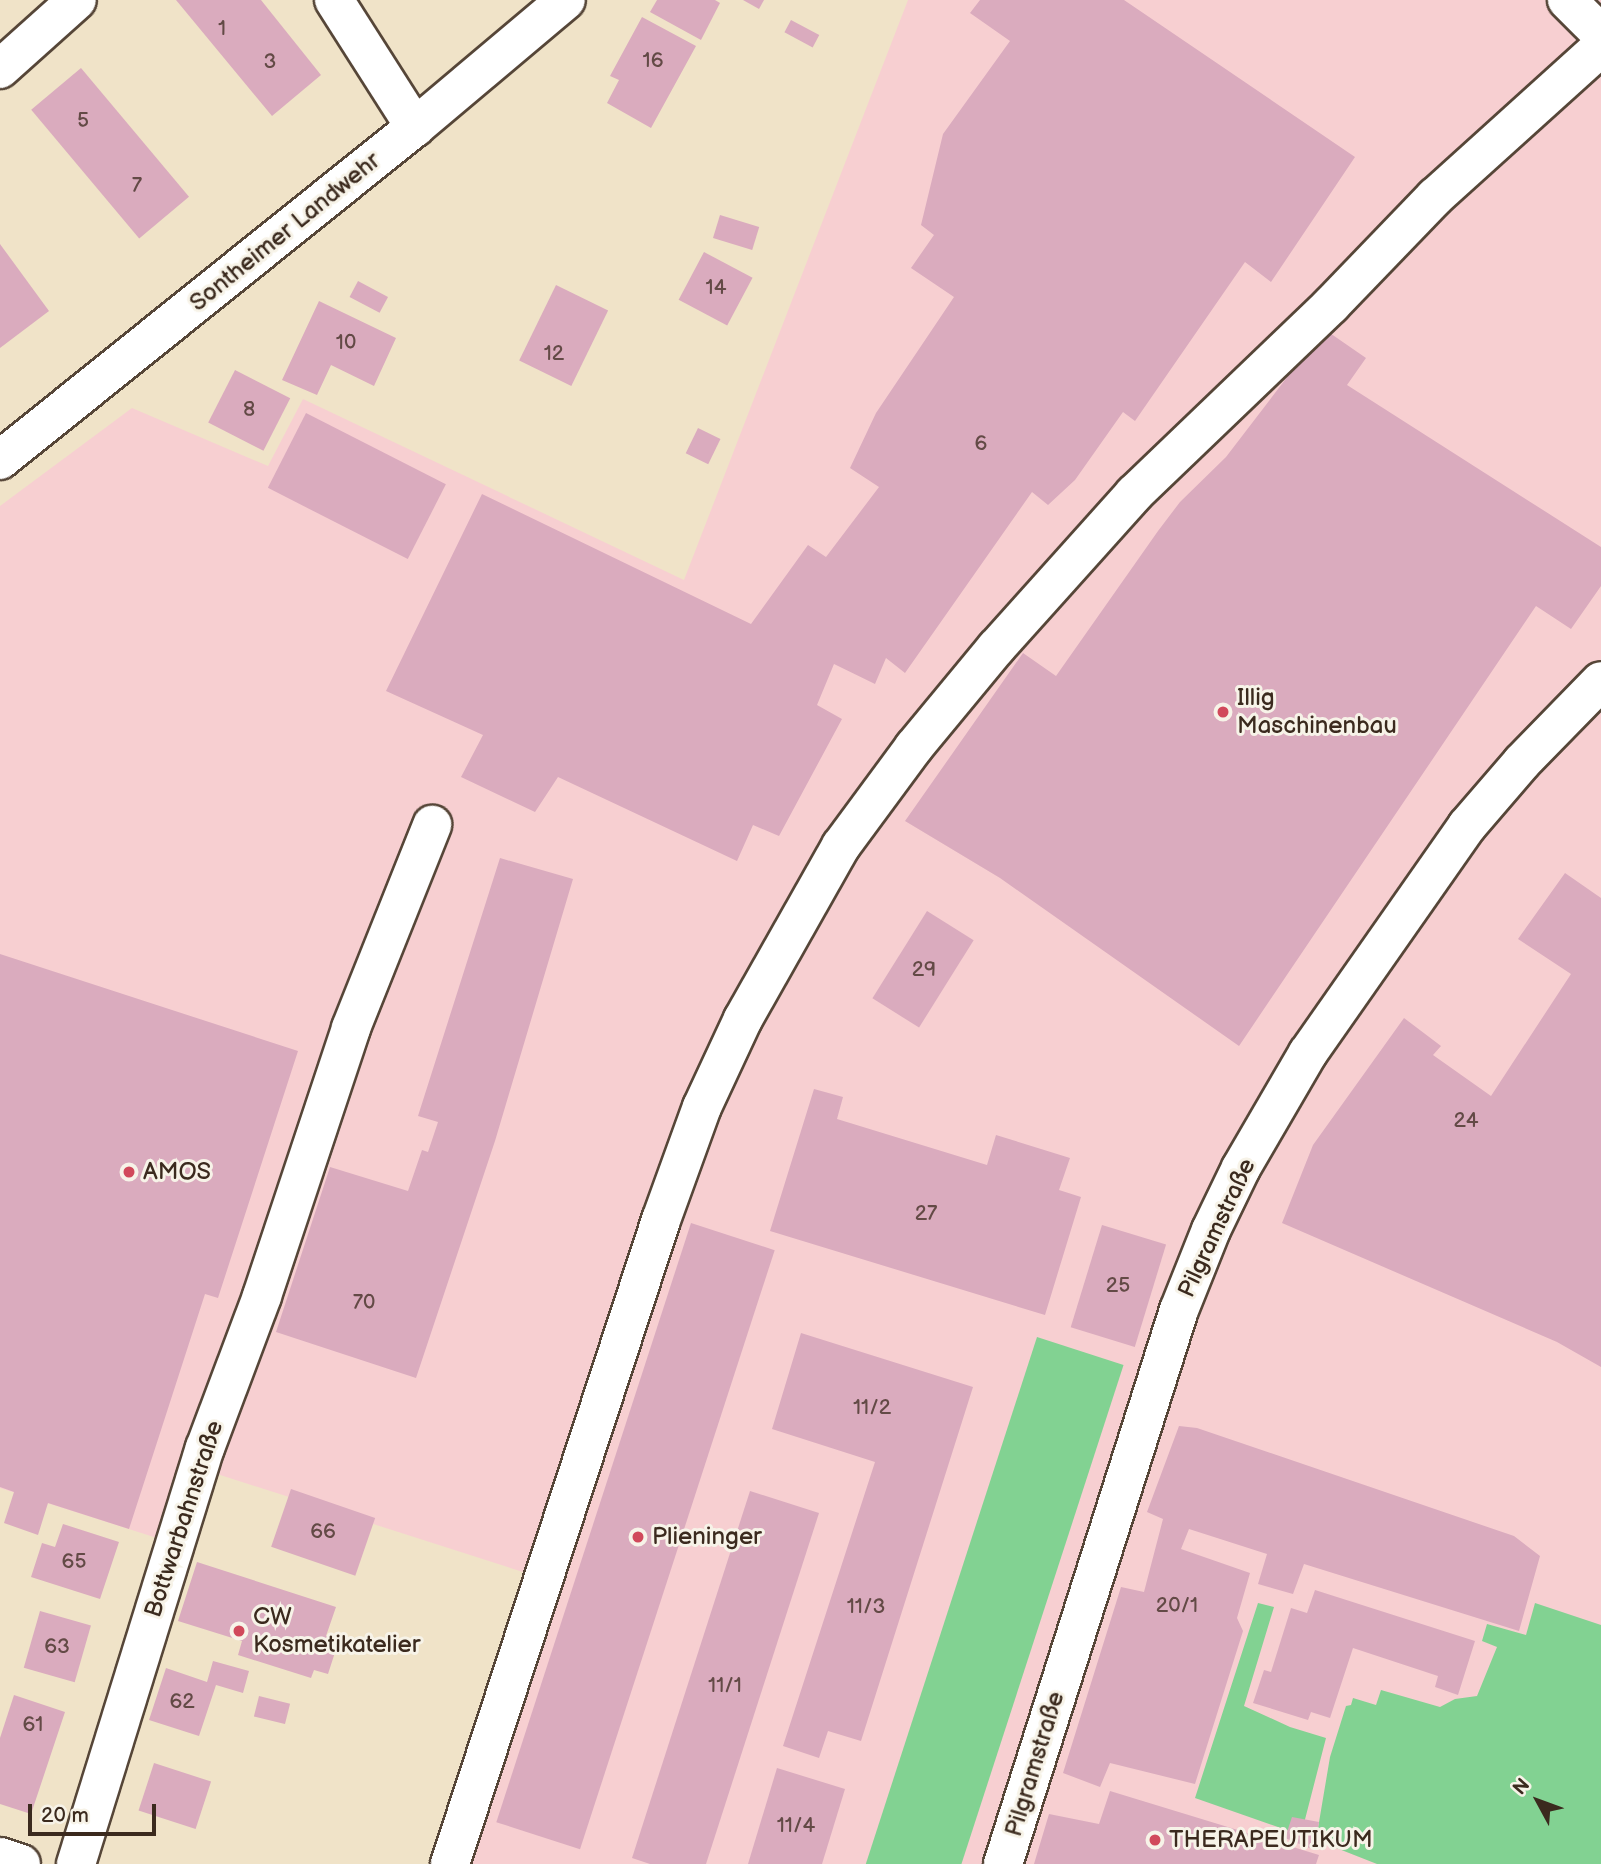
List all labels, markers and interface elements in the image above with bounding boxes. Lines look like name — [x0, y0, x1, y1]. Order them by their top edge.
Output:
house number: 1 — [218, 16, 226, 42]
house number: 16 — [643, 48, 663, 74]
house number: 3 — [264, 49, 276, 75]
house number: 5 — [77, 108, 89, 134]
street label: Sontheimer Landwehr — [184, 146, 386, 318]
house number: 7 — [132, 173, 142, 199]
house number: 14 — [706, 275, 726, 301]
house number: 10 — [336, 330, 356, 356]
house number: 12 — [544, 341, 564, 367]
house number: 8 — [243, 397, 255, 423]
house number: 6 — [975, 431, 987, 457]
place label: Illig Maschinenbau — [1237, 684, 1397, 740]
marker: Illig Maschinenbau — [1215, 704, 1231, 720]
house number: 29 — [912, 957, 936, 983]
house number: 24 — [1454, 1108, 1478, 1134]
street label: Pilgramstraße — [1172, 1154, 1262, 1302]
place label: AMOS — [143, 1158, 211, 1186]
marker: AMOS — [121, 1164, 137, 1180]
house number: 27 — [915, 1201, 937, 1227]
house number: 25 — [1106, 1273, 1130, 1299]
house number: 70 — [353, 1290, 375, 1316]
house number: 11/2 — [853, 1395, 891, 1421]
street label: Bottwarbahnstraße — [139, 1417, 229, 1621]
house number: 66 — [310, 1519, 336, 1545]
place label: Plieninger — [652, 1523, 762, 1551]
marker: Plieninger — [630, 1529, 646, 1545]
house number: 65 — [62, 1549, 86, 1575]
house number: 20/1 — [1156, 1593, 1198, 1619]
house number: 11/3 — [847, 1594, 885, 1620]
place label: CW Kosmetikatelier — [253, 1603, 420, 1659]
marker: CW Kosmetikatelier — [231, 1623, 247, 1639]
house number: 63 — [44, 1634, 70, 1660]
house number: 11/1 — [708, 1673, 742, 1699]
street label: Pilgramstraße — [999, 1688, 1071, 1840]
house number: 62 — [169, 1689, 195, 1715]
house number: 61 — [23, 1712, 43, 1738]
north arrow — [1503, 1766, 1573, 1836]
text: N — [1508, 1774, 1535, 1800]
scale bar — [32, 1790, 159, 1834]
text: 20 m — [41, 1803, 89, 1828]
house number: 11/4 — [777, 1813, 815, 1839]
place label: THERAPEUTIKUM — [1169, 1826, 1373, 1854]
marker: THERAPEUTIKUM — [1147, 1832, 1163, 1848]

